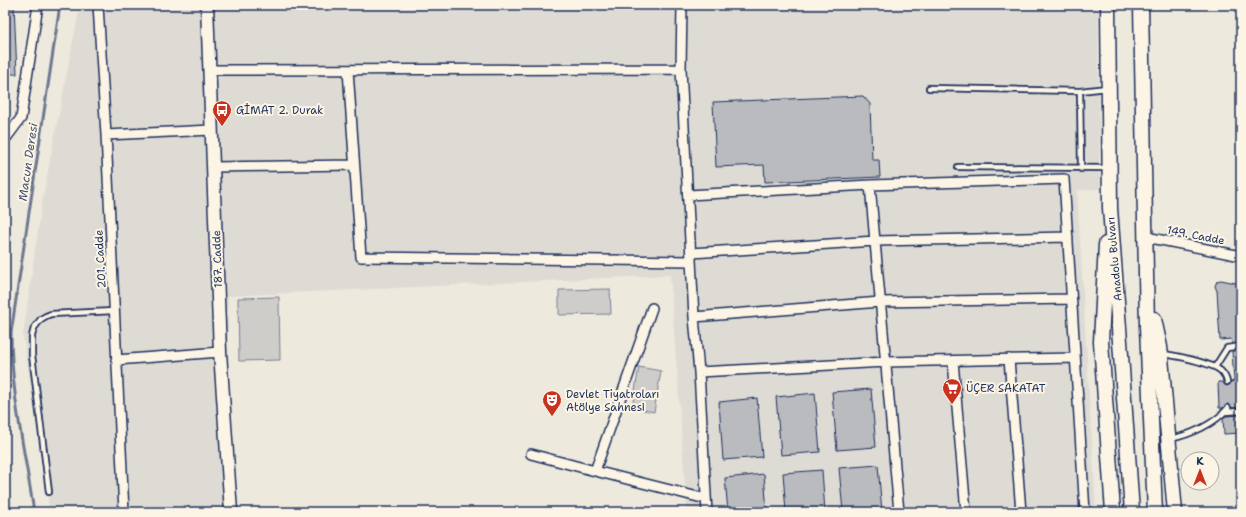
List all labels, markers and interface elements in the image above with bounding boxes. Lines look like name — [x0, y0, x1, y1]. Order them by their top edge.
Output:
bus stop icon: GİMAT 2. Durak — [211, 99, 233, 127]
place label: GİMAT 2. Durak — [236, 103, 323, 118]
water label: Macun Deresi — [15, 121, 41, 202]
street label: Anadolu Bulvarı — [1103, 216, 1126, 302]
street label: 149. Cadde — [1166, 223, 1226, 248]
street label: 201. Cadde — [91, 229, 110, 289]
street label: 187. Cadde — [209, 230, 226, 288]
supermarket icon: ÜÇER SAKATAT — [941, 377, 963, 405]
place label: ÜÇER SAKATAT — [966, 381, 1046, 396]
place label: Devlet Tiyatroları Atölye Sahnesi — [566, 387, 659, 415]
theatre icon: Devlet Tiyatroları Atölye Sahnesi — [541, 389, 563, 417]
north arrow — [1180, 451, 1220, 491]
text: K — [1196, 454, 1204, 469]

